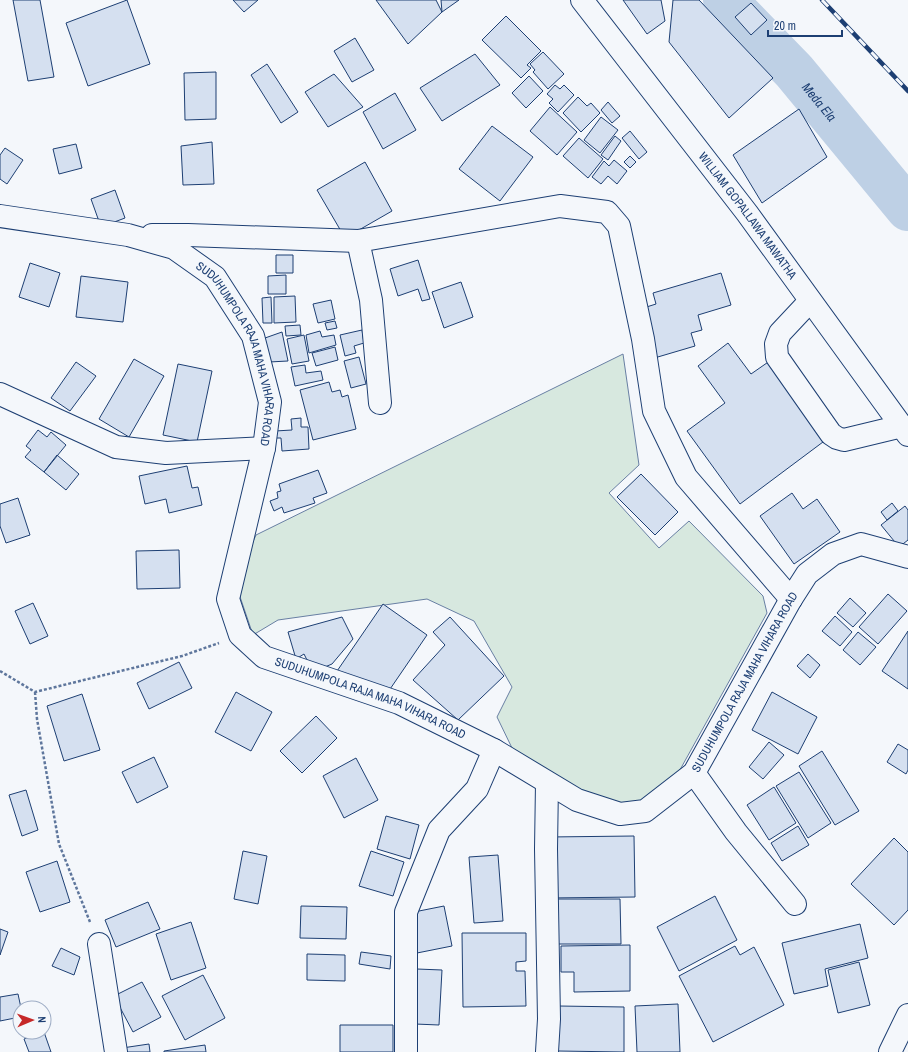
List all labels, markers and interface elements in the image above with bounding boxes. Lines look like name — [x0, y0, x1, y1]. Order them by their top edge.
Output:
scale bar — [768, 12, 842, 38]
text: 20 m — [774, 18, 796, 34]
water label: Meda Ela — [798, 79, 840, 125]
street label: WILLIAM GOPALLAWA MAWATHA — [695, 149, 801, 283]
street label: SUDUHUMPOLA RAJA MAHA VIHARA ROAD — [193, 258, 278, 447]
street label: SUDUHUMPOLA RAJA MAHA VIHARA ROAD — [688, 589, 802, 775]
street label: SUDUHUMPOLA RAJA MAHA VIHARA ROAD — [273, 653, 469, 743]
north arrow — [12, 1000, 52, 1040]
text: N — [35, 1016, 49, 1023]

